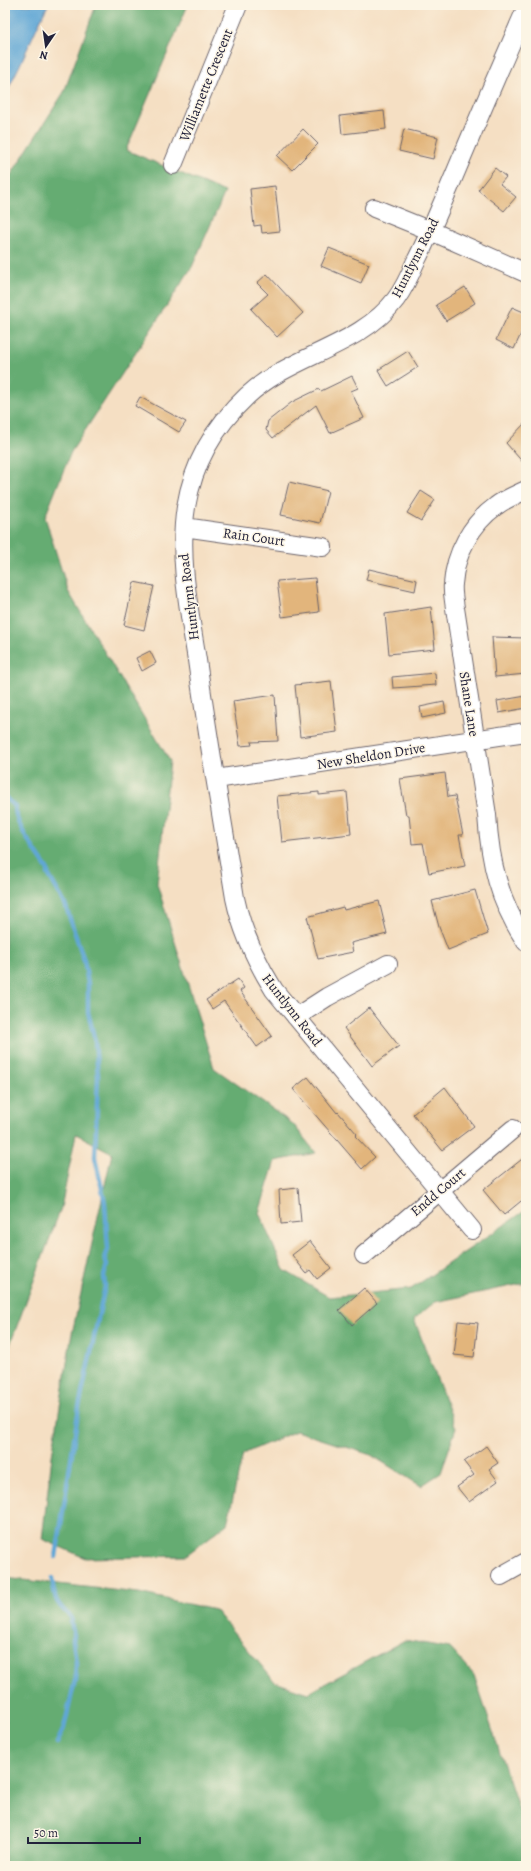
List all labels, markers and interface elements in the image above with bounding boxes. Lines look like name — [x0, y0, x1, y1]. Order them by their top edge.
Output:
north arrow — [26, 26, 66, 66]
street label: Williamette Crescent — [174, 26, 237, 145]
text: N — [38, 47, 49, 63]
street label: Huntlynn Road — [387, 214, 444, 301]
street label: Rain Court — [222, 523, 286, 551]
street label: Huntlynn Road — [174, 552, 204, 642]
street label: Shane Lane — [454, 670, 484, 738]
street label: New Sheldon Drive — [315, 738, 427, 774]
street label: Huntlynn Road — [258, 970, 327, 1051]
street label: Endd Court — [406, 1163, 470, 1221]
scale bar — [28, 1819, 140, 1845]
text: 50 m — [34, 1825, 58, 1841]

